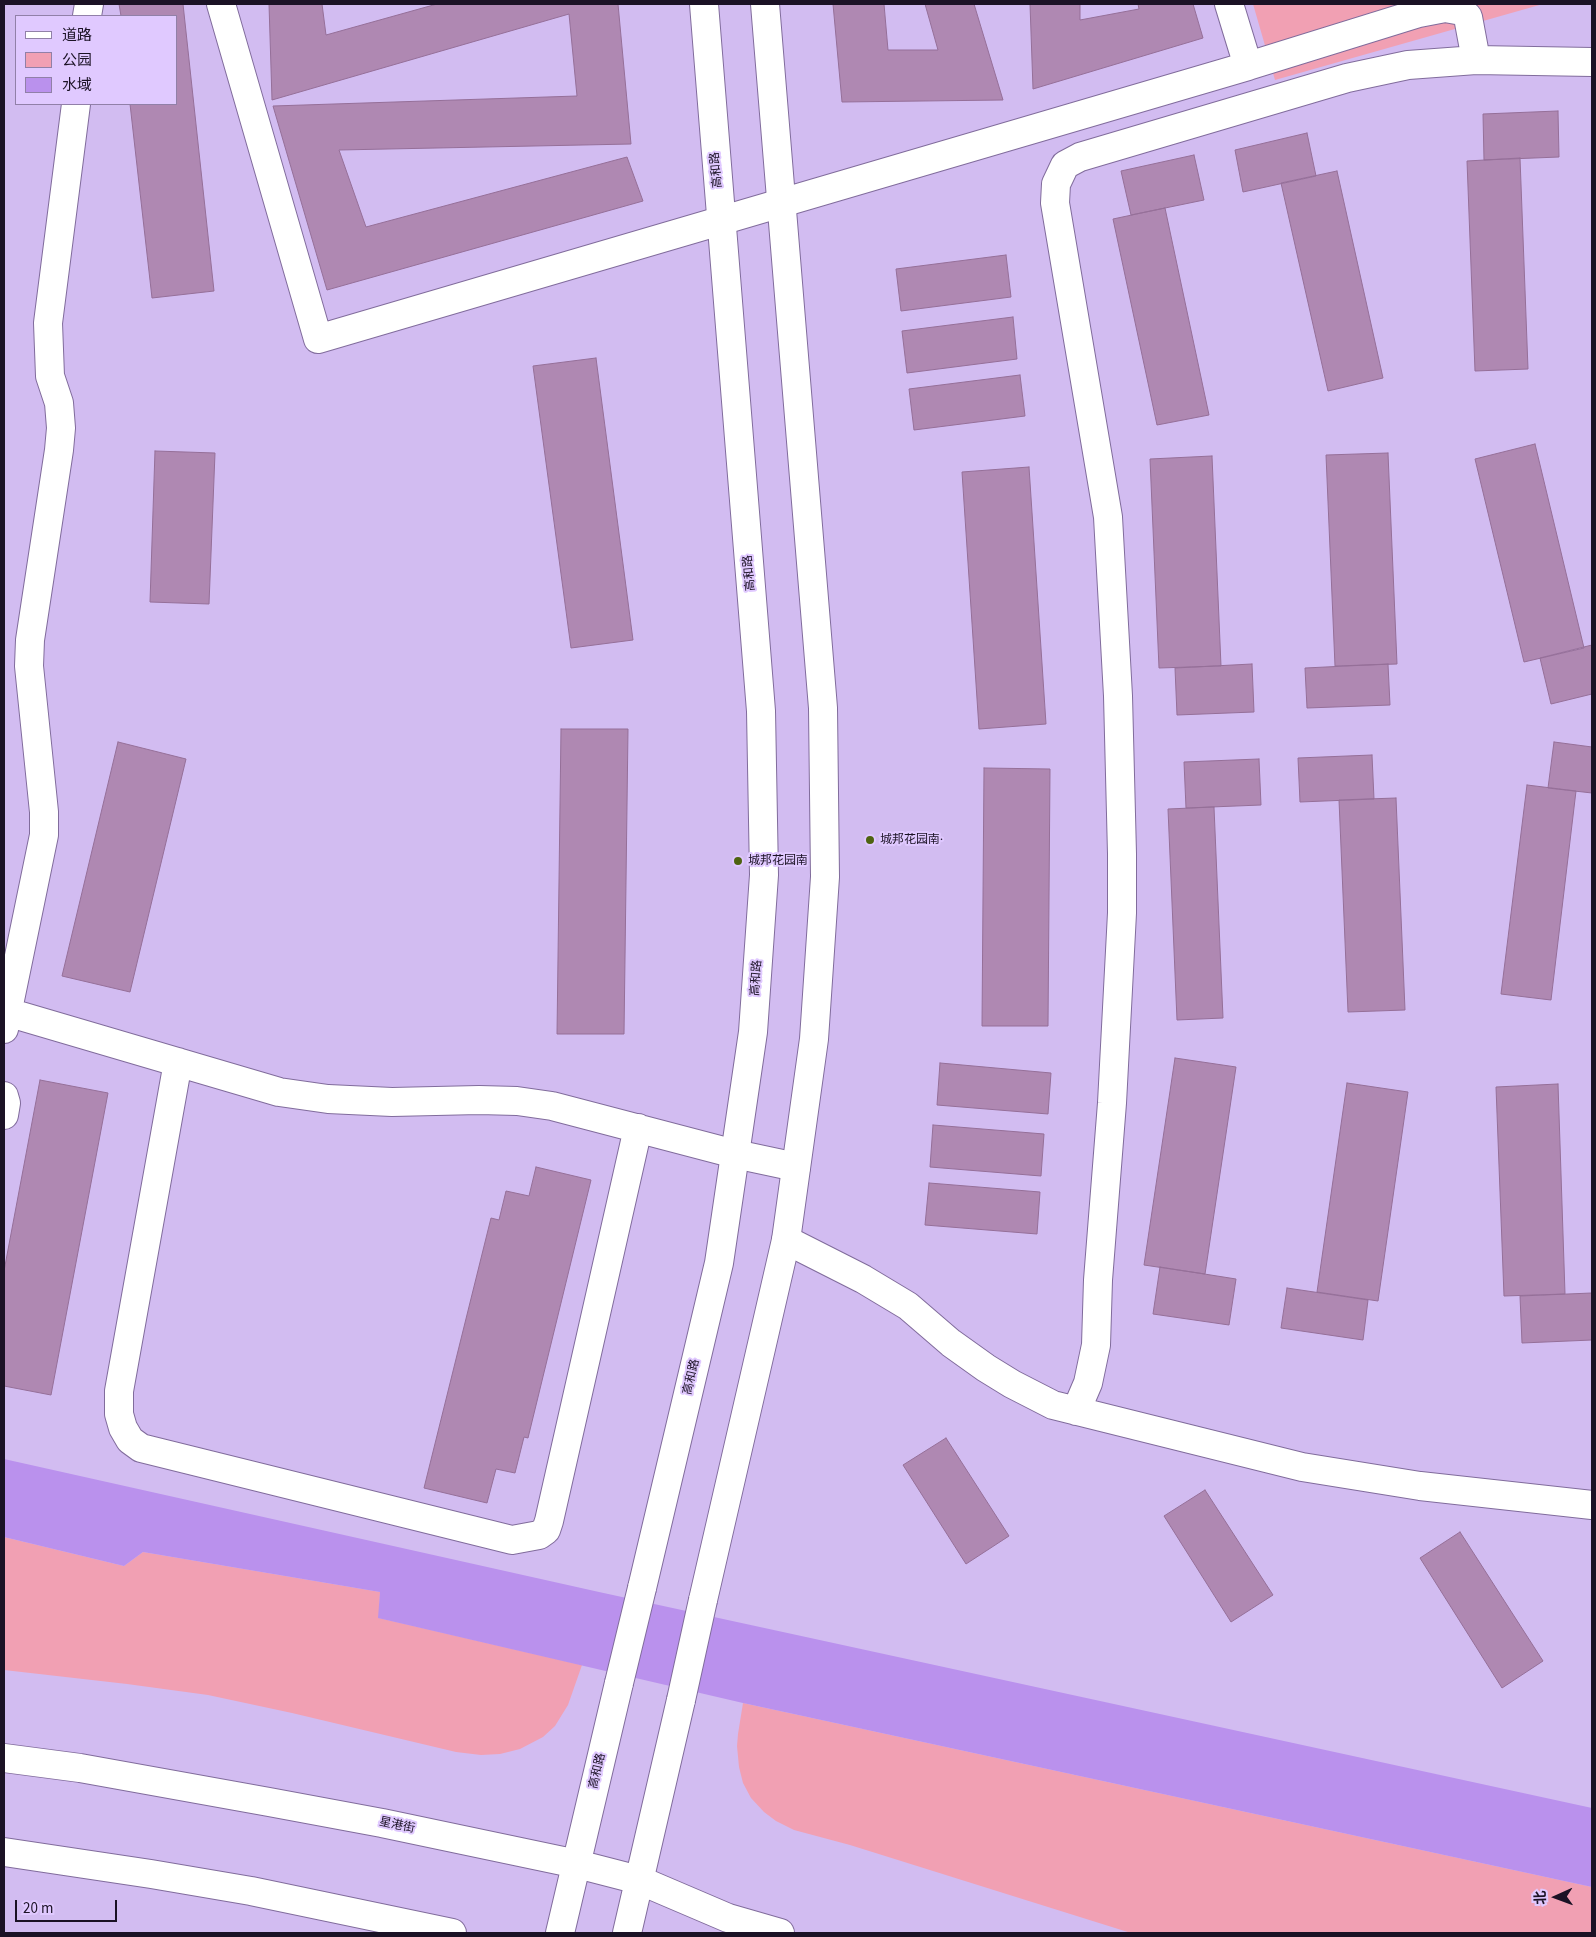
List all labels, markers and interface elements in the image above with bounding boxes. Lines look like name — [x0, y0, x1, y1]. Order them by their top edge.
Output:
legend — [15, 15, 178, 105]
text: 道路 — [62, 25, 92, 46]
text: 公园 — [62, 50, 92, 71]
text: 水域 — [62, 75, 92, 96]
street label: 高和路 — [708, 151, 726, 189]
street label: 高和路 — [741, 554, 759, 592]
place label: 城邦花园南· — [880, 833, 943, 847]
marker: 城邦花园南· — [864, 834, 876, 846]
place label: 城邦花园南 — [748, 854, 808, 868]
marker: 城邦花园南 — [732, 855, 744, 867]
street label: 高和路 — [749, 960, 765, 996]
street label: 高和路 — [681, 1358, 703, 1396]
street label: 高和路 — [587, 1752, 609, 1790]
street label: 星港街 — [378, 1815, 416, 1837]
north arrow — [1531, 1872, 1581, 1922]
scale bar — [18, 1890, 120, 1922]
text: 北 — [1531, 1890, 1551, 1905]
text: 20 m — [23, 1898, 53, 1919]

